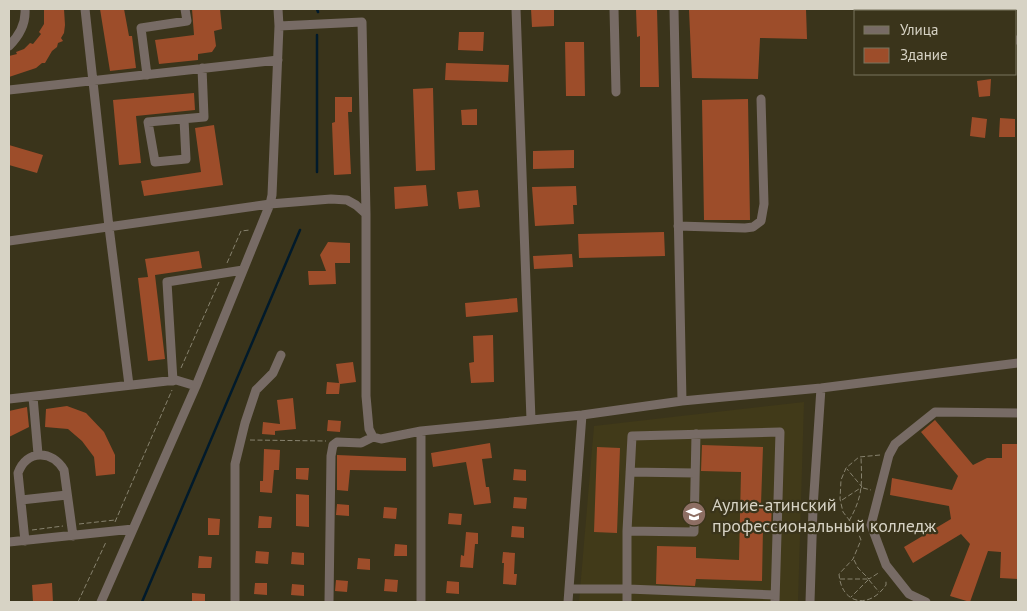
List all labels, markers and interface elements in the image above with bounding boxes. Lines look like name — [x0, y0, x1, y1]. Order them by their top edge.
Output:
legend — [854, 10, 1017, 75]
text: Улица — [900, 20, 938, 39]
text: Здание — [900, 45, 948, 64]
place label: Аулие-атинский профессиональный колледж — [712, 493, 936, 537]
school or university icon: Аулие-атинский профессиональный колледж — [681, 501, 707, 527]

